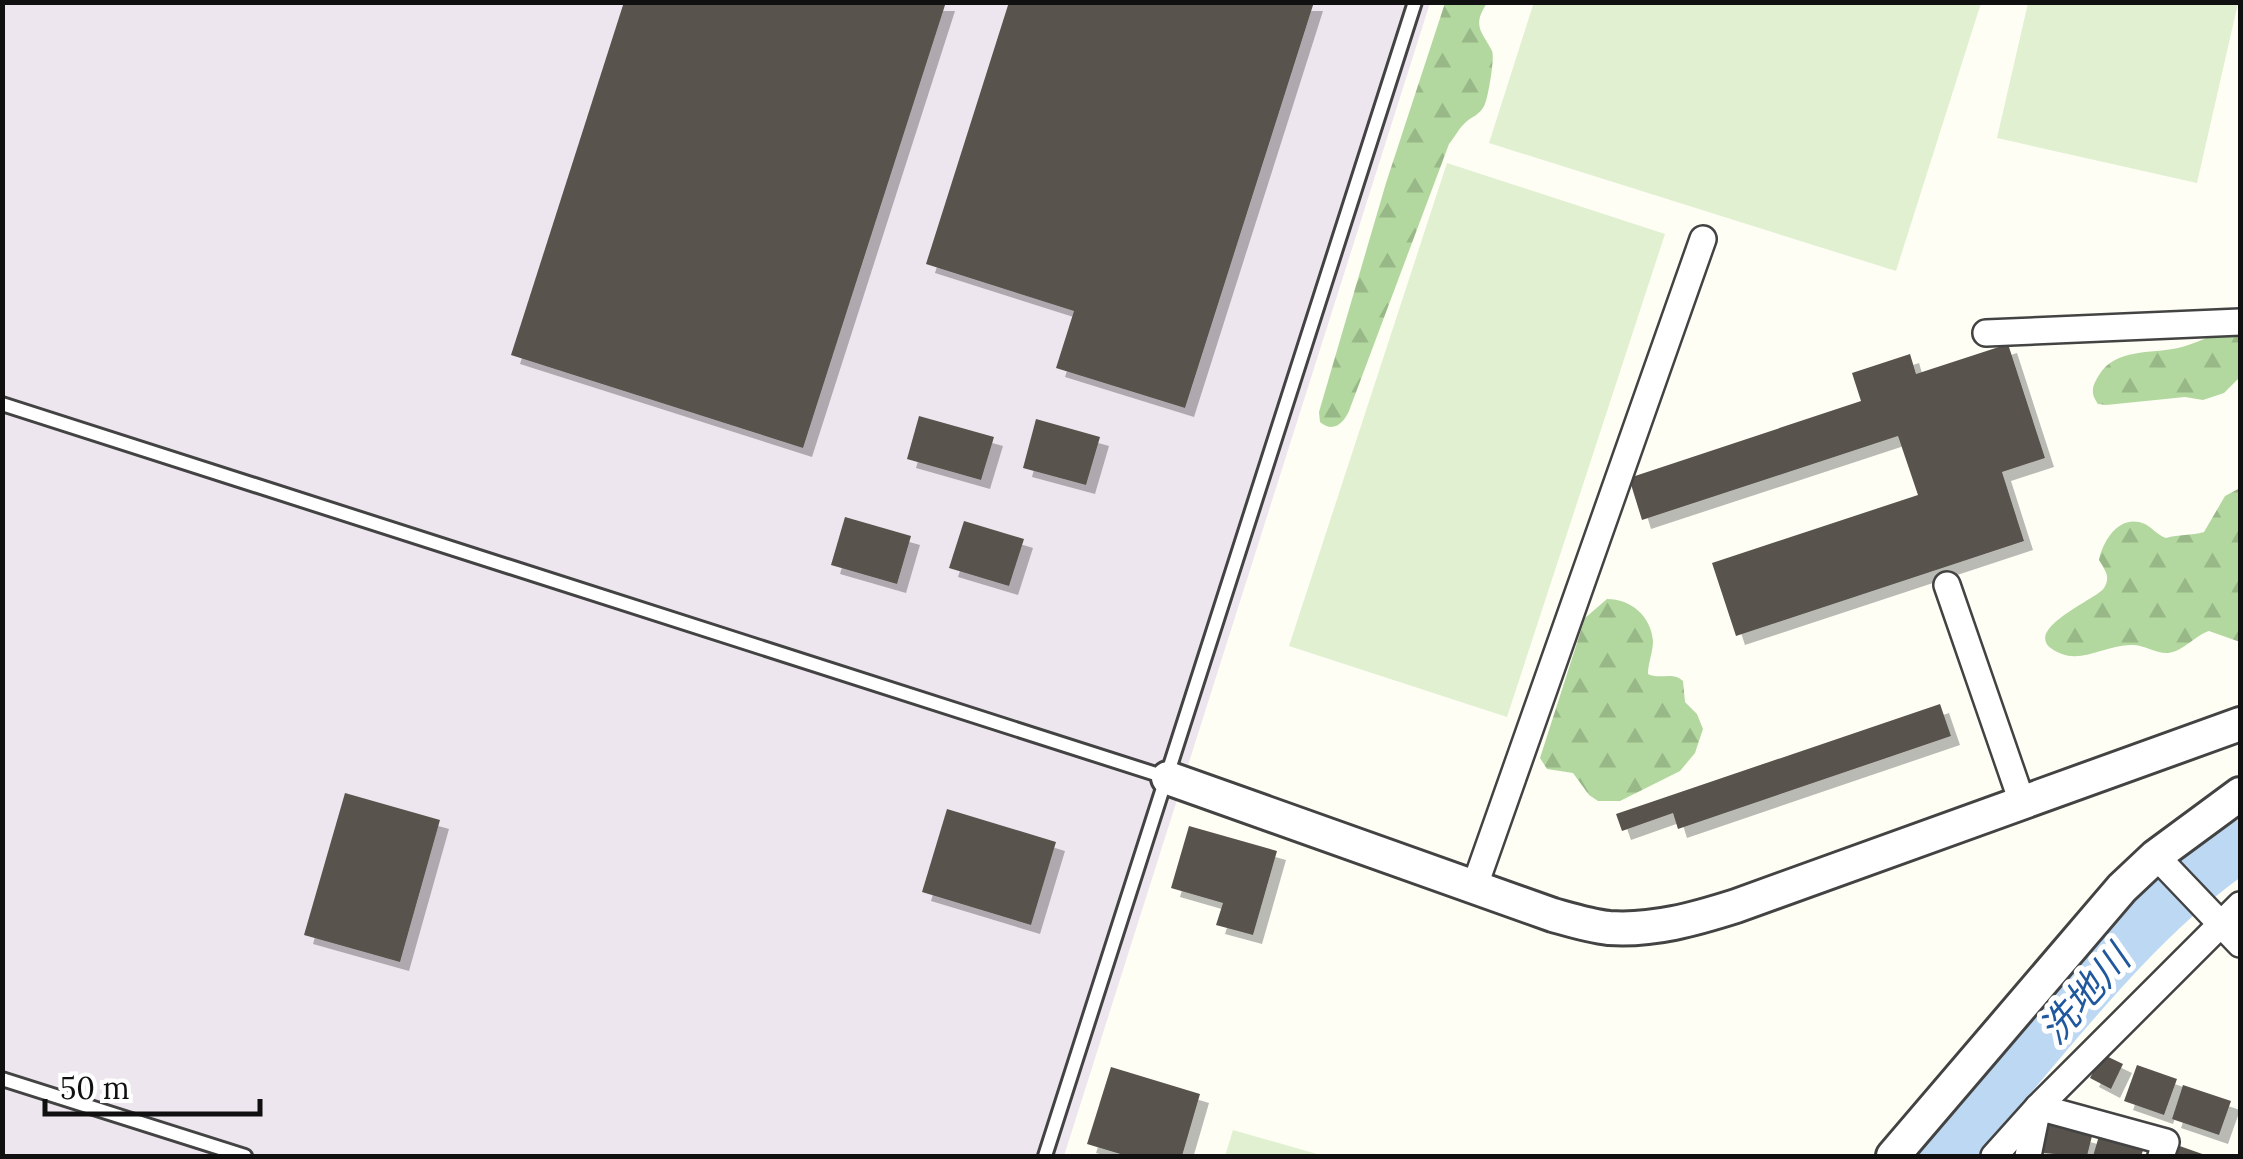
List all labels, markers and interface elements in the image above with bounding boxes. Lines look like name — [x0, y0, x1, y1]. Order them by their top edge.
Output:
water label: 洗地川 — [2028, 932, 2142, 1053]
scale bar — [45, 1054, 260, 1116]
text: 50 m — [60, 1069, 130, 1107]

